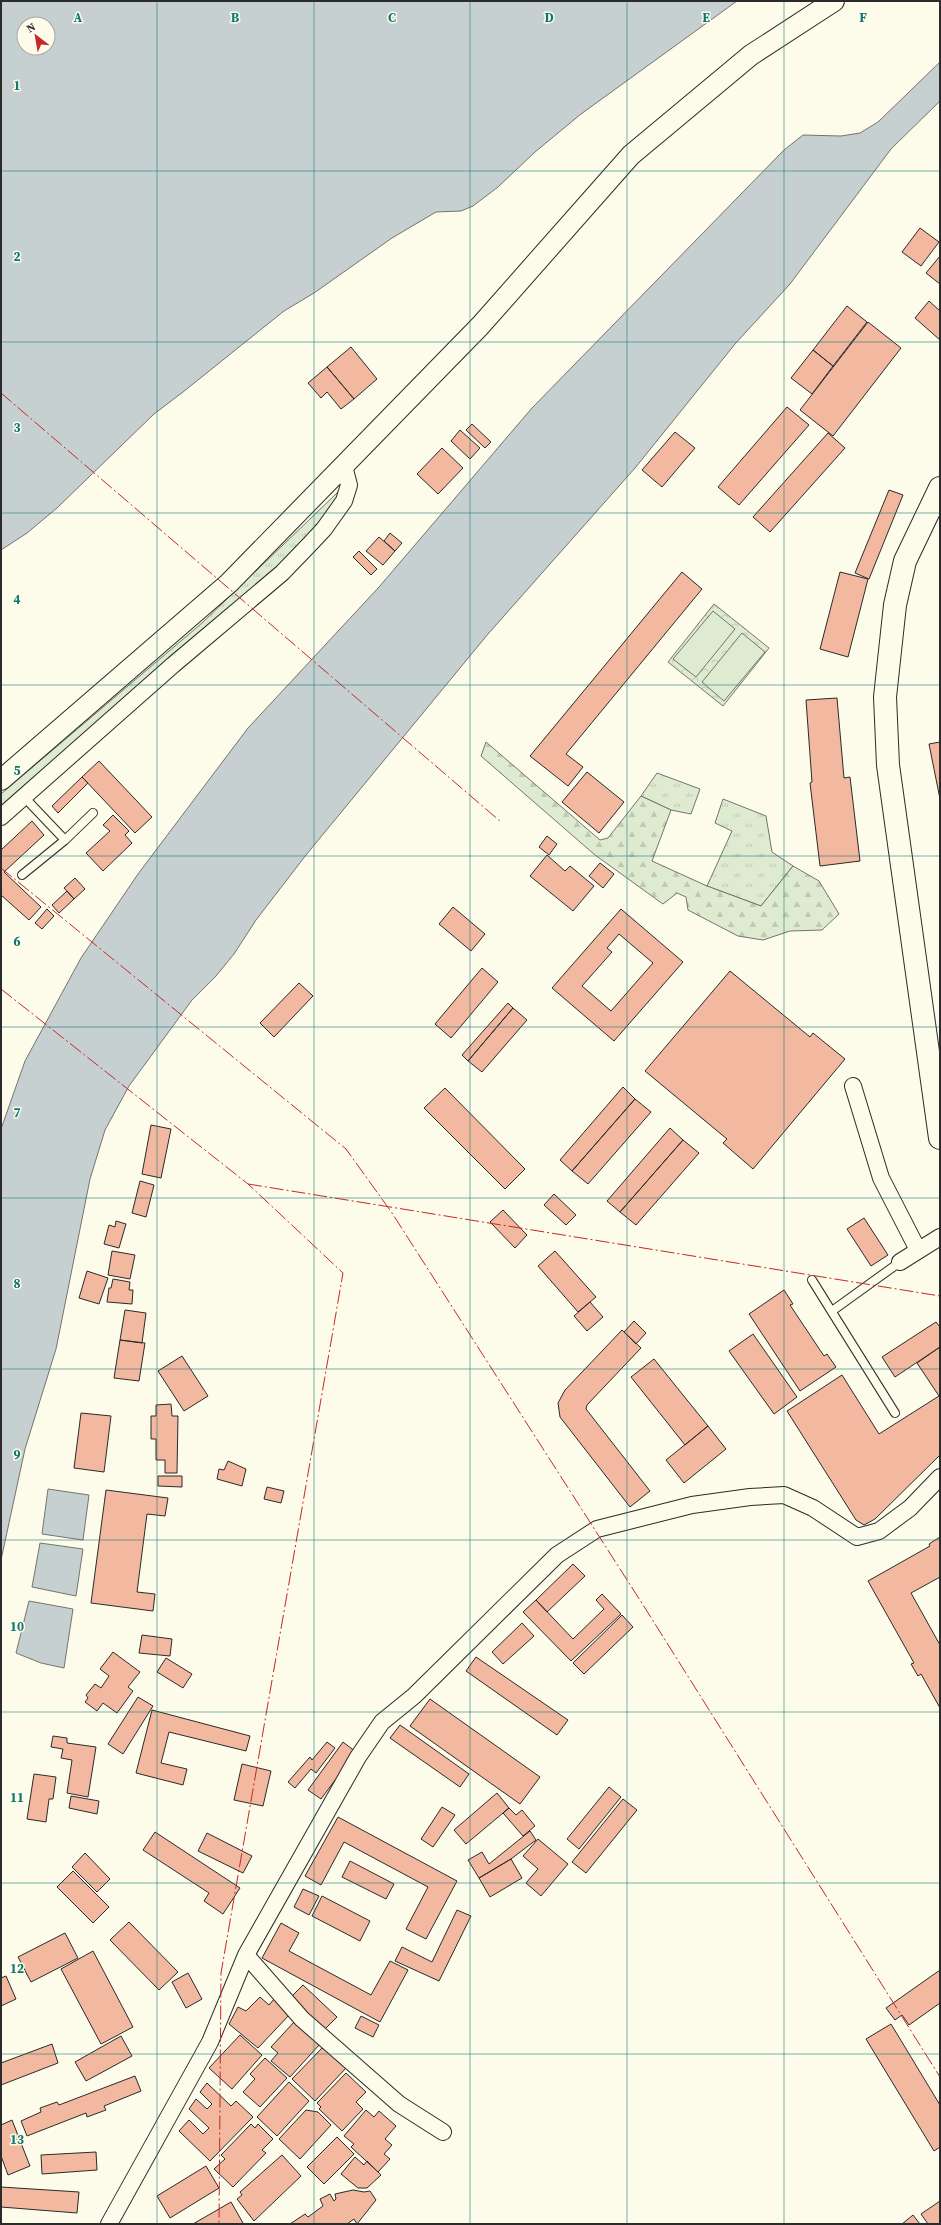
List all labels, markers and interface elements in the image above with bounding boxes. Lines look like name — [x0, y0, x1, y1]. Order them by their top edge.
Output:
text: A — [74, 9, 83, 26]
text: B — [231, 9, 240, 26]
text: C — [388, 9, 396, 26]
text: D — [544, 9, 554, 26]
text: E — [702, 9, 710, 26]
text: F — [859, 9, 867, 26]
north arrow — [16, 16, 56, 56]
text: N — [24, 19, 38, 36]
text: 1 — [13, 77, 21, 94]
text: 2 — [13, 248, 21, 265]
text: 3 — [13, 419, 21, 436]
text: 4 — [13, 591, 21, 608]
text: 5 — [13, 762, 21, 779]
text: 6 — [13, 933, 21, 950]
text: 7 — [13, 1104, 21, 1121]
text: 8 — [13, 1275, 21, 1292]
text: 9 — [13, 1446, 21, 1463]
text: 10 — [10, 1618, 24, 1635]
text: 11 — [10, 1789, 24, 1806]
text: 12 — [10, 1960, 24, 1977]
text: 13 — [10, 2131, 24, 2148]

